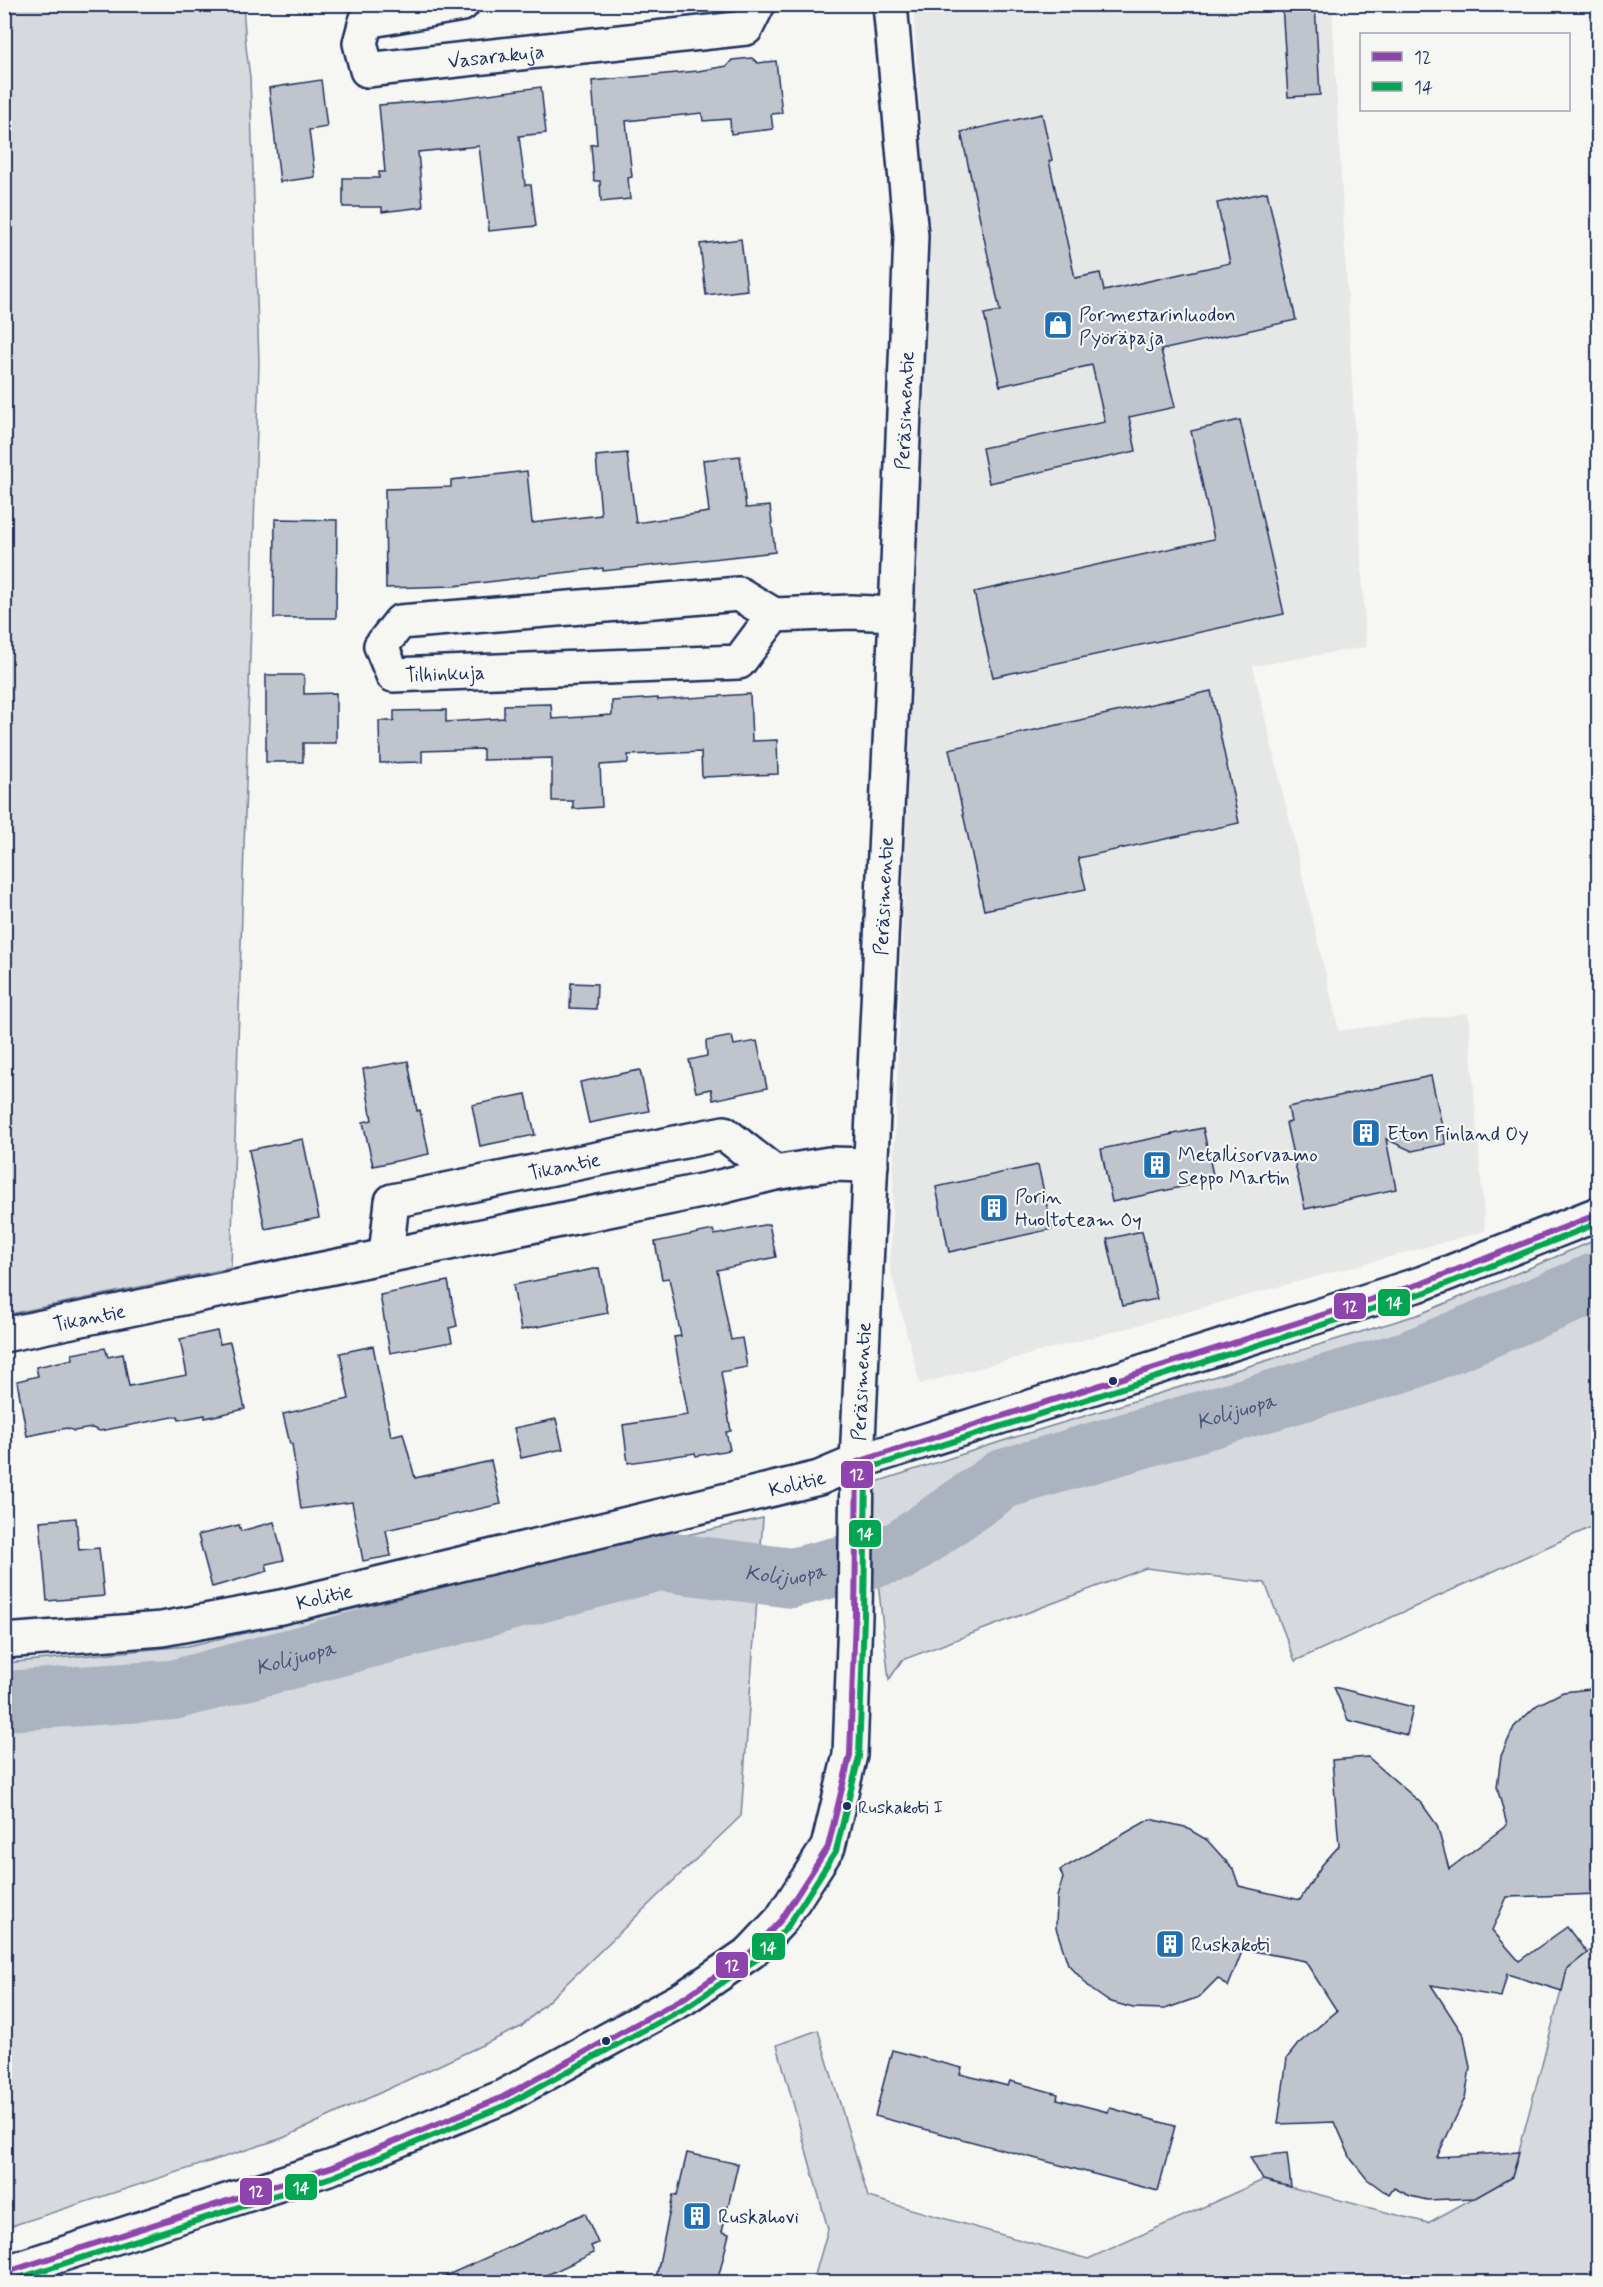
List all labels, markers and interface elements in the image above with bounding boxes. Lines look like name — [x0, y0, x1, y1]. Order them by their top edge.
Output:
legend — [1360, 33, 1570, 111]
street label: Vasarakuja — [446, 38, 546, 76]
text: 12 — [1414, 46, 1432, 70]
text: 14 — [1414, 76, 1433, 100]
place label: Pormestarinluodon Pyöräpaja — [1079, 302, 1236, 352]
shop icon: Pormestarinluodon Pyöräpaja — [1042, 309, 1074, 341]
street label: Peräsimentie — [890, 350, 921, 470]
street label: Tilhinkuja — [404, 660, 486, 689]
street label: Peräsimentie — [868, 836, 901, 956]
building icon: Eton Finland Oy — [1350, 1117, 1382, 1149]
place label: Eton Finland Oy — [1387, 1121, 1529, 1148]
place label: Metallisorvaamo Seppo Martin — [1178, 1142, 1318, 1192]
street label: Tikantie — [526, 1147, 603, 1188]
building icon: Metallisorvaamo Seppo Martin — [1141, 1149, 1173, 1181]
place label: Porin Huoltoteam Oy — [1015, 1184, 1142, 1234]
building icon: Porin Huoltoteam Oy — [978, 1192, 1010, 1224]
line badge: 14 — [1377, 1288, 1411, 1317]
line badge: 12 — [1333, 1292, 1367, 1320]
text: 14 — [1386, 1293, 1403, 1314]
text: 12 — [1342, 1297, 1358, 1318]
street label: Tikantie — [51, 1298, 128, 1339]
street label: Peräsimentie — [846, 1321, 878, 1442]
unlabelled marker — [1107, 1375, 1119, 1387]
water label: Kolijuopa — [1193, 1387, 1281, 1437]
line badge: 12 — [840, 1460, 874, 1489]
street label: Kolitie — [766, 1465, 830, 1505]
text: 12 — [849, 1465, 865, 1486]
line badge: 14 — [848, 1519, 882, 1548]
text: 14 — [857, 1524, 874, 1545]
water label: Kolijuopa — [743, 1557, 831, 1594]
street label: Kolitie — [294, 1578, 356, 1618]
water label: Kolijuopa — [253, 1634, 340, 1682]
place label: Ruskakoti I — [858, 1796, 943, 1820]
marker: Ruskakoti I — [841, 1800, 853, 1812]
building icon: Ruskakoti — [1154, 1928, 1186, 1960]
line badge: 14 — [751, 1932, 786, 1961]
place label: Ruskakoti — [1191, 1932, 1270, 1959]
text: 14 — [760, 1938, 777, 1959]
line badge: 12 — [715, 1951, 749, 1979]
text: 12 — [724, 1956, 740, 1977]
unlabelled marker — [600, 2035, 612, 2047]
line badge: 14 — [284, 2173, 318, 2201]
line badge: 12 — [239, 2177, 273, 2206]
text: 14 — [293, 2178, 310, 2199]
text: 12 — [248, 2182, 264, 2203]
building icon: Ruskahovi — [681, 2200, 713, 2232]
place label: Ruskahovi — [718, 2204, 799, 2231]

